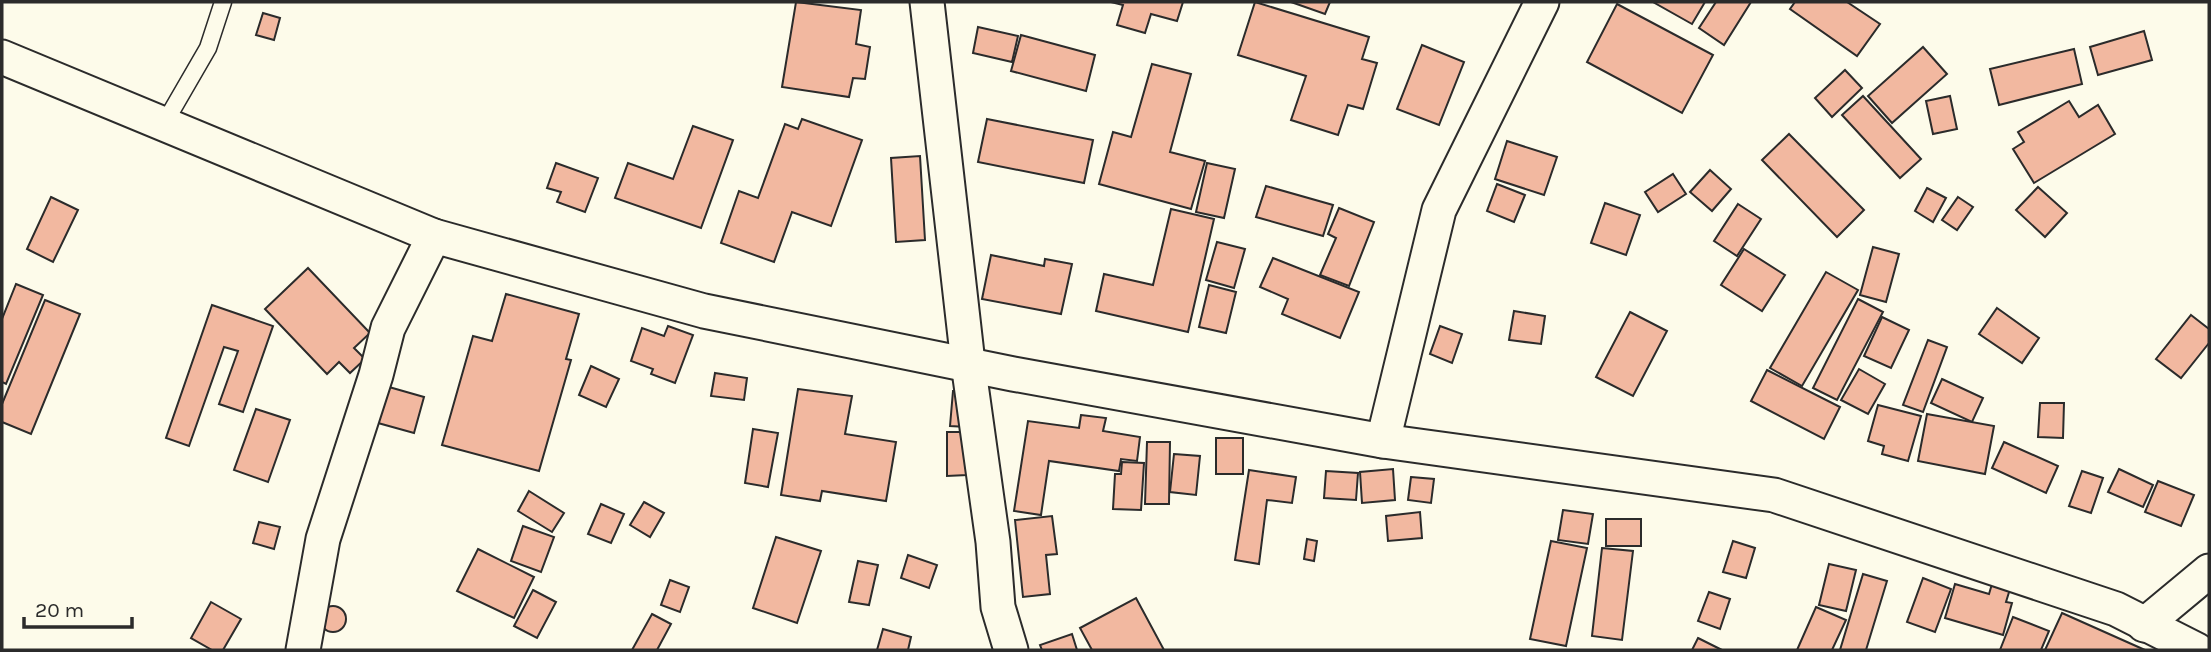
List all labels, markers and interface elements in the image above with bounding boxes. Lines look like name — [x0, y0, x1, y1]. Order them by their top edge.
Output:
scale bar — [24, 586, 133, 630]
text: 20 m — [35, 598, 84, 622]

